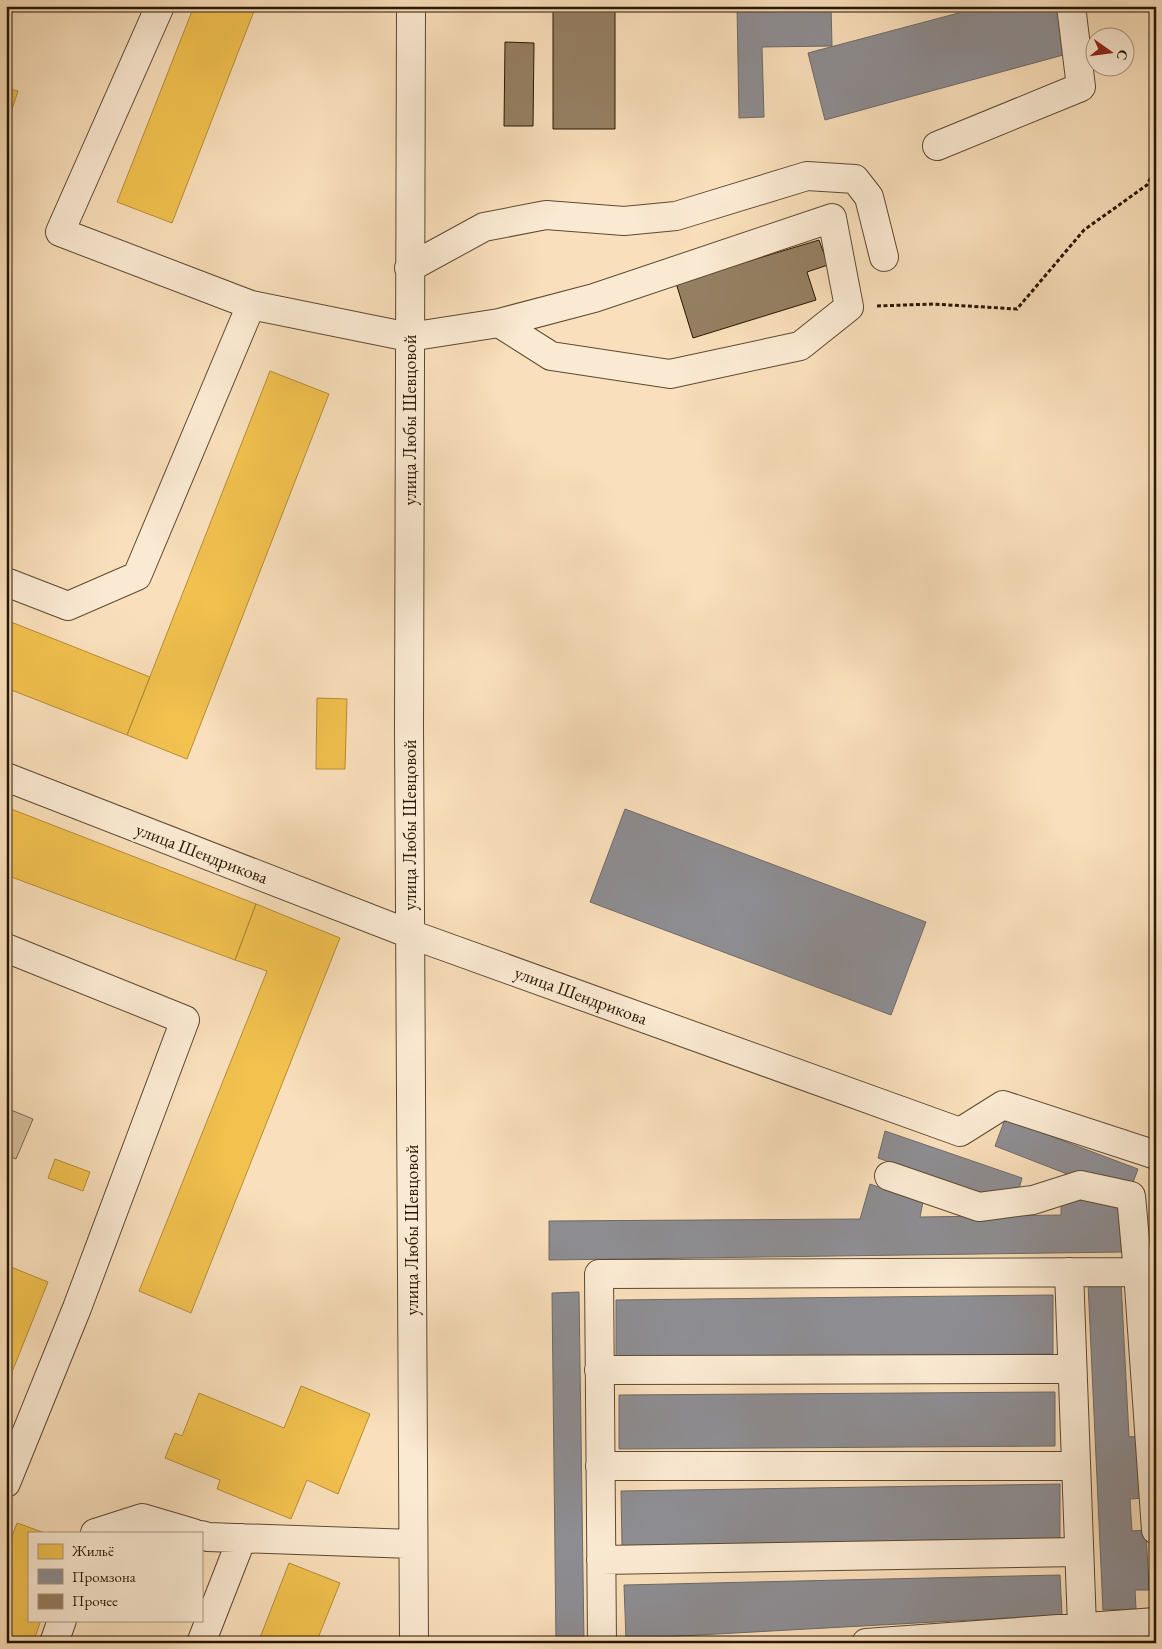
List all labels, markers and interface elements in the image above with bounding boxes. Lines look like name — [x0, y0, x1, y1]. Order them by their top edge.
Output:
north arrow — [1084, 28, 1134, 78]
text: С — [1113, 48, 1133, 62]
street label: улица Любы Шевцовой — [398, 334, 421, 505]
street label: улица Любы Шевцовой — [398, 739, 421, 910]
street label: улица Шендрикова — [133, 817, 272, 889]
street label: улица Шендрикова — [511, 960, 651, 1030]
street label: улица Любы Шевцовой — [400, 1144, 423, 1315]
legend — [28, 1532, 202, 1622]
text: Жильё — [71, 1541, 114, 1560]
text: Промзона — [72, 1567, 136, 1586]
text: Прочее — [72, 1591, 118, 1610]

